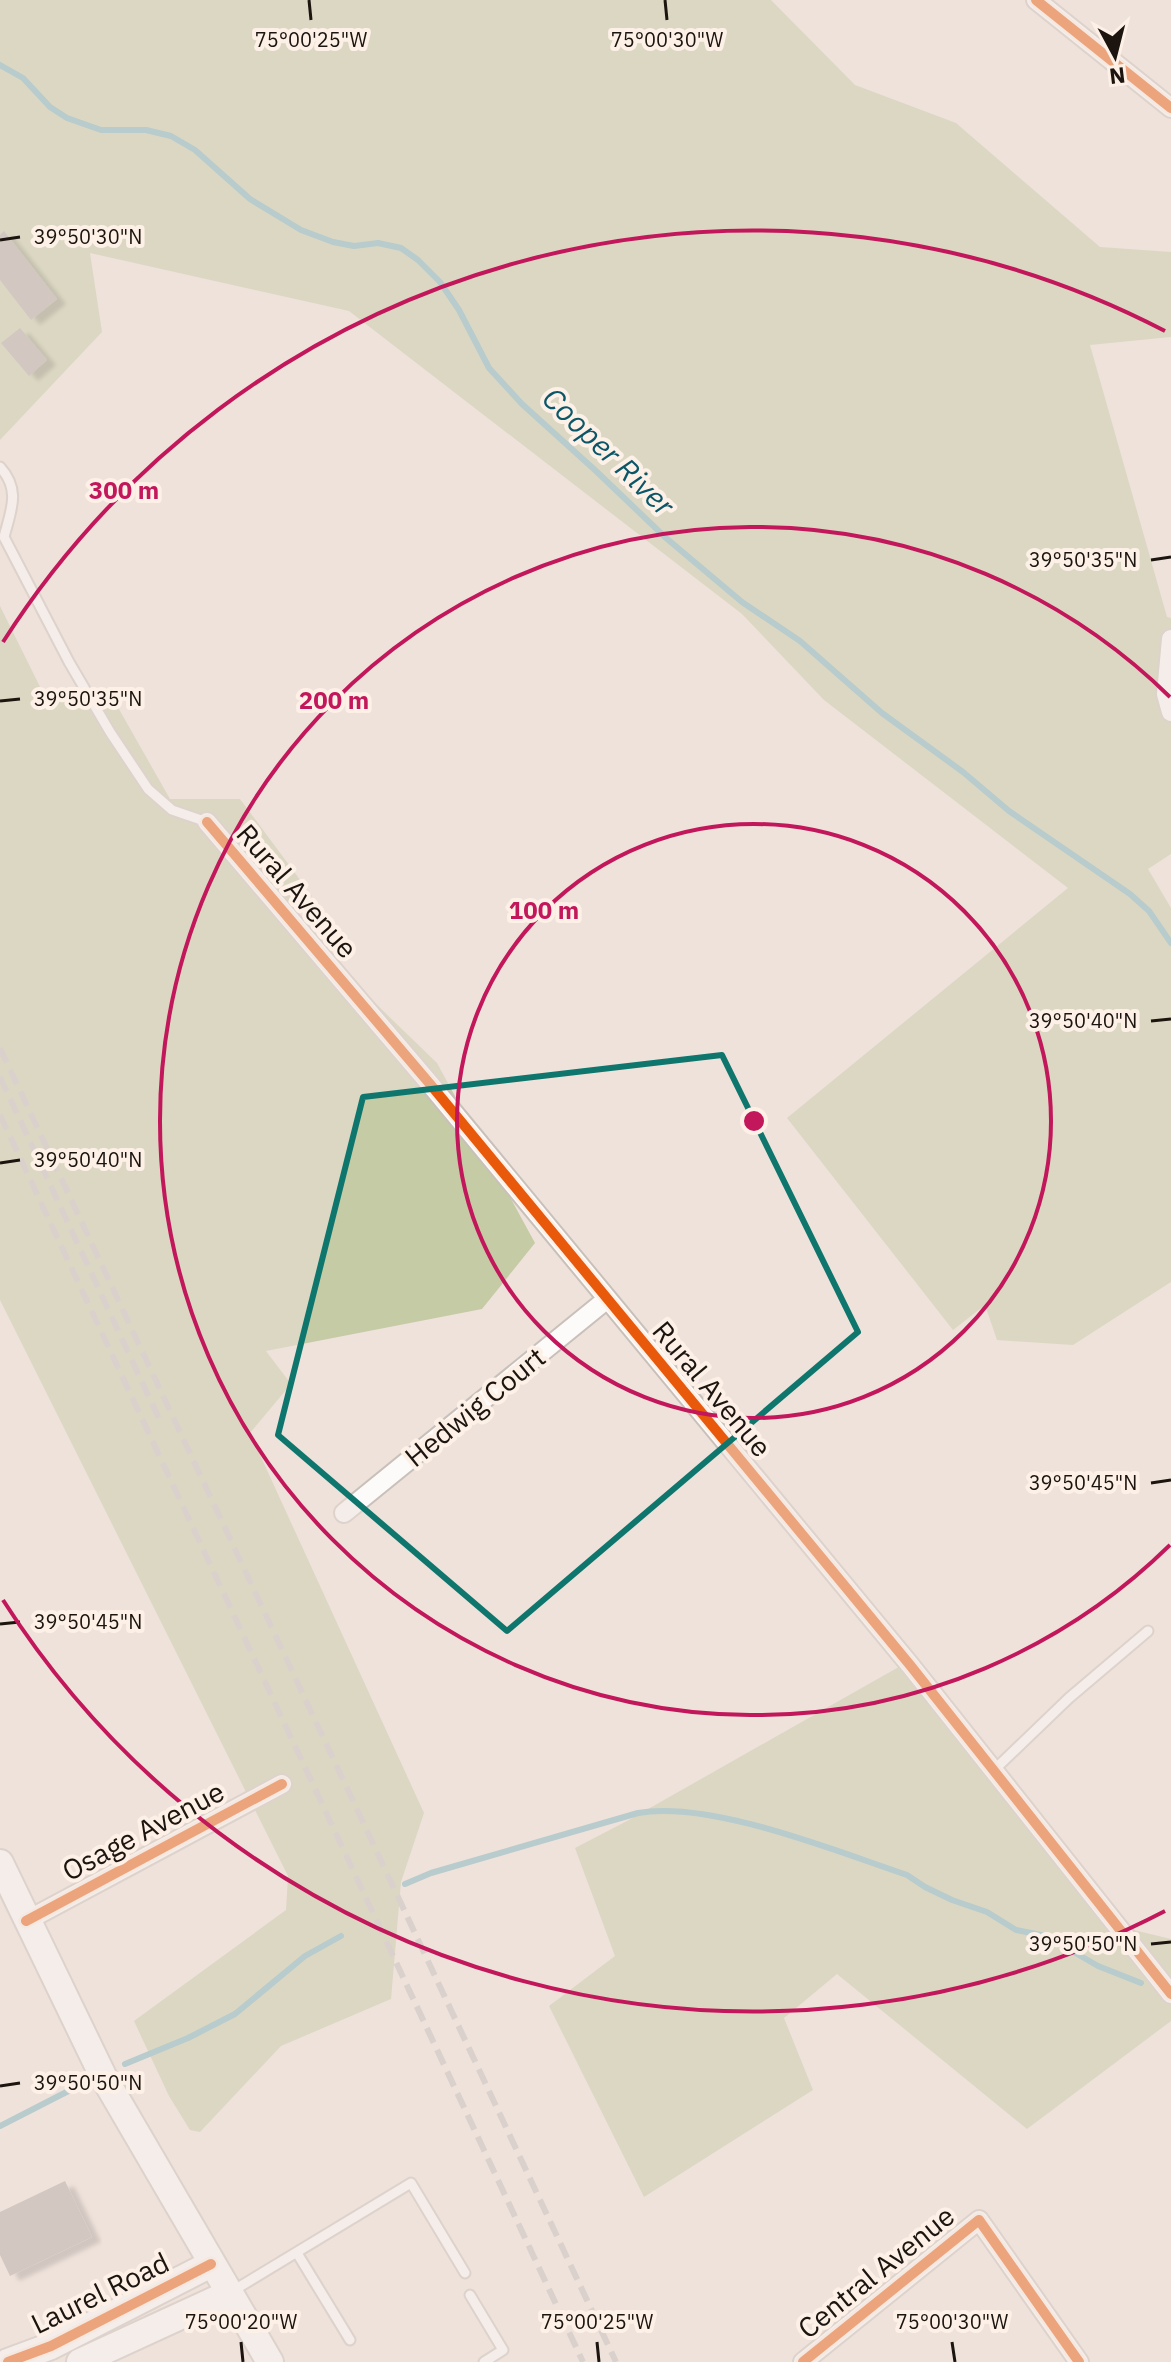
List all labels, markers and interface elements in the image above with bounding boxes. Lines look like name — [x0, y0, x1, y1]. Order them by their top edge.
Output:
north arrow — [1075, 16, 1155, 96]
text: 75°00'25"W — [255, 26, 368, 53]
text: 75°00'30"W — [611, 26, 724, 53]
text: N — [1108, 61, 1127, 92]
text: 39°50'30"N — [34, 223, 142, 250]
water label: Cooper River — [535, 378, 684, 524]
text: 300 m — [89, 474, 159, 506]
text: 39°50'35"N — [1029, 546, 1137, 573]
text: 200 m — [299, 684, 369, 716]
text: 39°50'35"N — [34, 685, 142, 712]
street label: Rural Avenue — [229, 816, 366, 966]
text: 100 m — [509, 894, 579, 926]
text: 39°50'40"N — [1029, 1007, 1137, 1034]
centre of rings — [740, 1107, 768, 1135]
text: 39°50'40"N — [34, 1146, 142, 1173]
street label: Rural Avenue — [645, 1313, 780, 1464]
street label: Hedwig Court — [397, 1339, 553, 1475]
text: 39°50'45"N — [1029, 1469, 1137, 1496]
text: 39°50'45"N — [34, 1608, 142, 1635]
street label: Osage Avenue — [55, 1772, 230, 1889]
text: 39°50'50"N — [1029, 1930, 1137, 1957]
text: 39°50'50"N — [34, 2069, 142, 2096]
street label: Central Avenue — [790, 2197, 962, 2346]
street label: Laurel Road — [25, 2243, 175, 2342]
text: 75°00'20"W — [185, 2308, 298, 2335]
text: 75°00'25"W — [541, 2308, 654, 2335]
text: 75°00'30"W — [896, 2308, 1009, 2335]

